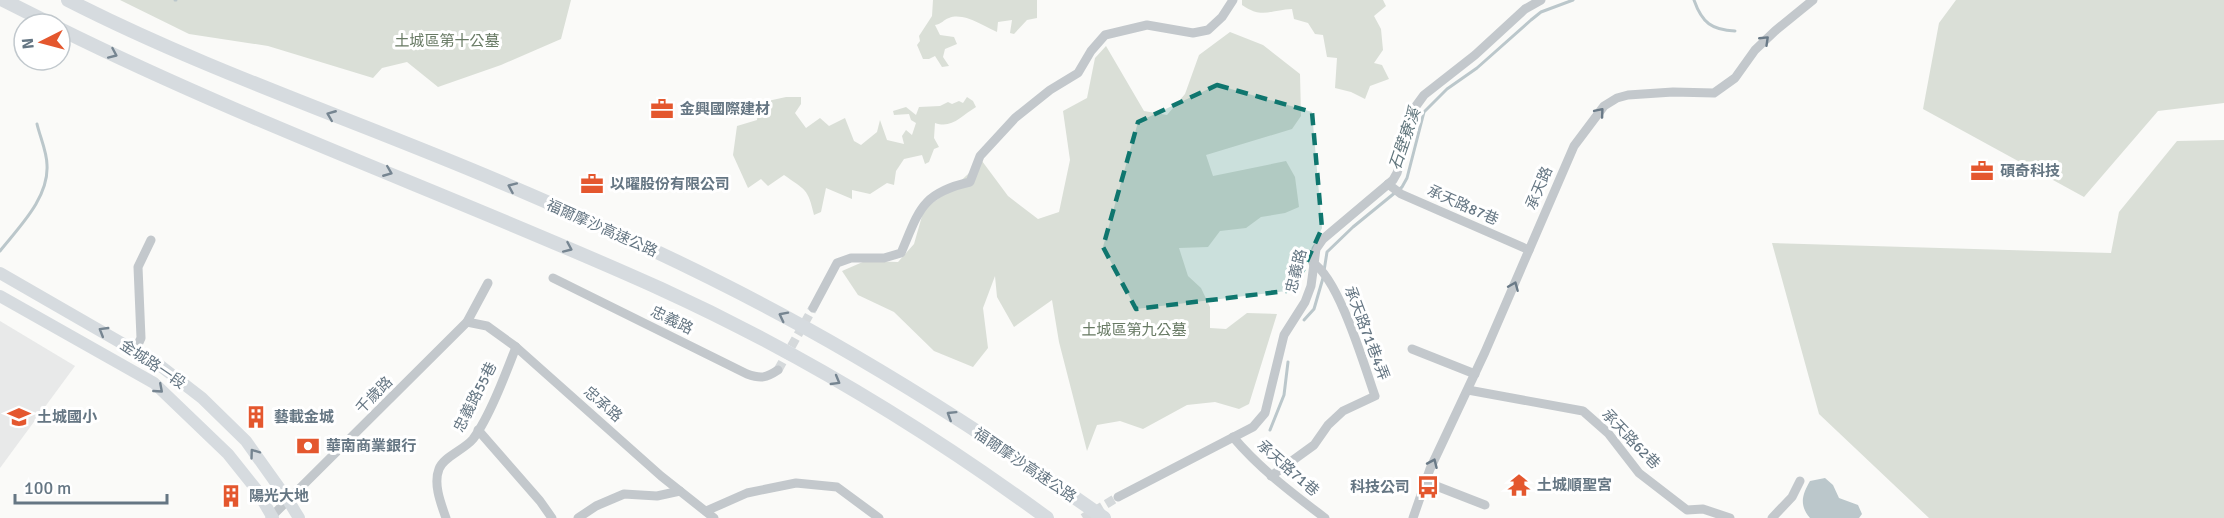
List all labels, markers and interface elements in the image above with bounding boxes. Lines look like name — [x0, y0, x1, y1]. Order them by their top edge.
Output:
north arrow — [12, 12, 72, 72]
park label: 土城區第十公墓 — [394, 32, 500, 50]
one-way arrow — [1759, 36, 1769, 47]
text: N — [18, 37, 39, 50]
one-way arrow — [106, 47, 117, 59]
office icon: 金興國際建材 — [649, 96, 675, 122]
place label: 金興國際建材 — [680, 100, 770, 118]
water label: 石壁寮溪 — [1385, 104, 1426, 173]
one-way arrow — [1593, 108, 1604, 119]
one-way arrow — [326, 110, 337, 122]
office icon: 碩奇科技 — [1969, 158, 1995, 184]
place label: 碩奇科技 — [2000, 162, 2060, 180]
street label: 承天路 — [1522, 164, 1556, 212]
one-way arrow — [382, 165, 393, 177]
office icon: 以曜股份有限公司 — [579, 171, 605, 197]
place label: 以曜股份有限公司 — [610, 175, 730, 193]
street label: 承天路87巷 — [1425, 181, 1501, 229]
one-way arrow — [507, 182, 518, 194]
street label: 福爾摩沙高速公路 — [544, 195, 660, 261]
one-way arrow — [562, 241, 573, 253]
street label: 忠義路 — [1282, 247, 1310, 295]
one-way arrow — [1507, 281, 1519, 292]
street label: 承天路71巷4弄 — [1341, 283, 1393, 383]
street label: 忠義路 — [648, 302, 696, 338]
one-way arrow — [779, 312, 789, 323]
park label: 土城區第九公墓 — [1081, 321, 1187, 339]
one-way arrow — [99, 327, 109, 339]
street label: 金城路一段 — [117, 336, 189, 392]
street label: 忠義路55巷 — [450, 359, 500, 435]
street label: 千歲路 — [352, 373, 396, 417]
one-way arrow — [830, 374, 841, 386]
one-way arrow — [152, 382, 163, 393]
street label: 忠承路 — [580, 382, 626, 426]
school or university icon: 土城國小 — [6, 404, 32, 430]
building icon: 藝載金城 — [243, 404, 269, 430]
street label: 承天路62巷 — [1598, 405, 1664, 473]
place label: 土城國小 — [37, 408, 98, 426]
place label: 藝載金城 — [274, 408, 334, 426]
one-way arrow — [946, 412, 957, 423]
street label: 福爾摩沙高速公路 — [970, 424, 1080, 506]
bank icon: 華南商業銀行 — [295, 433, 321, 459]
street label: 承天路71巷 — [1253, 436, 1323, 500]
place label: 華南商業銀行 — [326, 437, 416, 455]
one-way arrow — [250, 448, 261, 459]
one-way arrow — [1426, 459, 1438, 470]
scale bar — [15, 467, 166, 505]
temple icon: 土城順聖宮 — [1506, 472, 1532, 498]
bus stop icon: 科技公司 — [1415, 474, 1441, 500]
place label: 土城順聖宮 — [1537, 476, 1612, 494]
text: 100 m — [24, 477, 71, 499]
place label: 科技公司 — [1350, 478, 1410, 496]
building icon: 陽光大地 — [218, 483, 244, 509]
place label: 陽光大地 — [249, 487, 309, 505]

